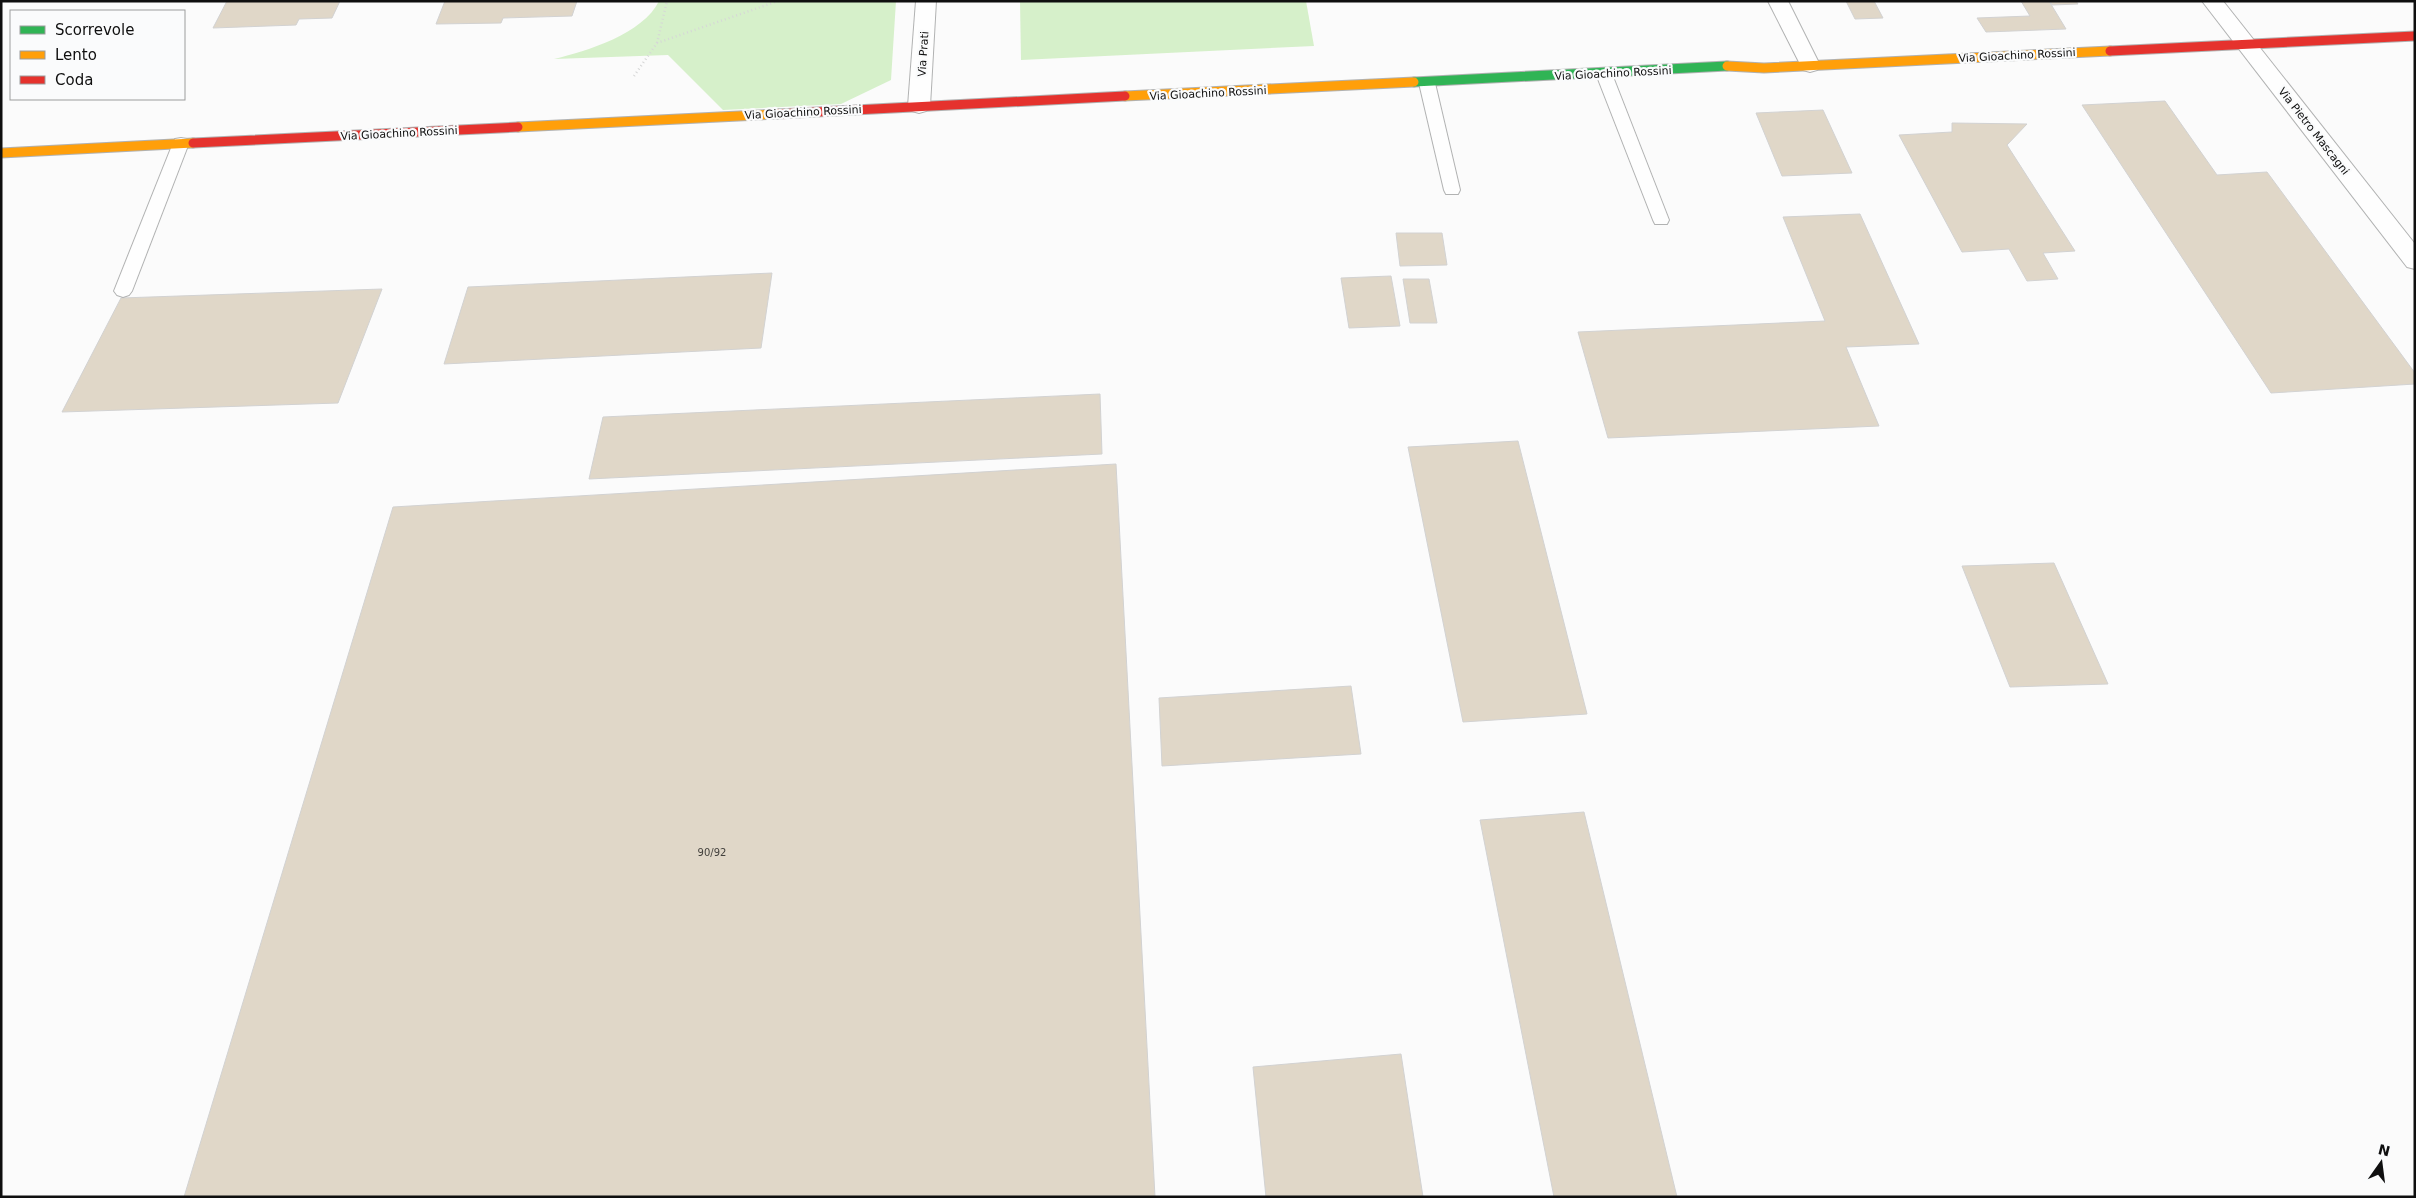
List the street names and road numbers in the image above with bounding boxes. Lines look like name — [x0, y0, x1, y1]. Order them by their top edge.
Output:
street label: Via Prati — [915, 31, 932, 77]
street label: Via Gioachino Rossini — [1958, 46, 2076, 65]
street label: Via Gioachino Rossini — [1554, 64, 1672, 83]
street label: Via Gioachino Rossini — [1149, 84, 1267, 103]
street label: Via Pietro Mascagni — [2275, 85, 2352, 178]
street label: Via Gioachino Rossini — [744, 103, 862, 122]
street label: Via Gioachino Rossini — [340, 124, 458, 143]

